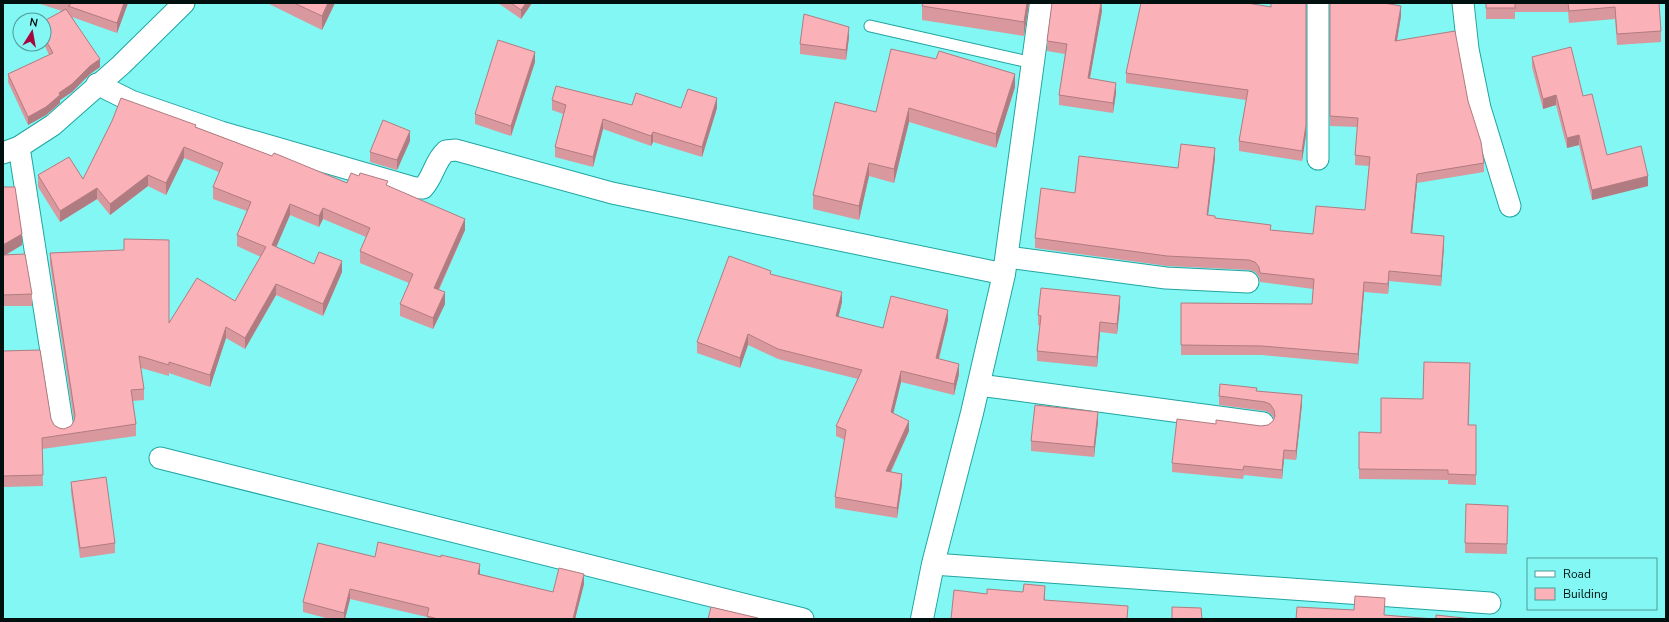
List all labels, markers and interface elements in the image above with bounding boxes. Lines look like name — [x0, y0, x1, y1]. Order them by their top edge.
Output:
north arrow — [12, 12, 52, 52]
text: N — [28, 15, 39, 31]
legend — [1527, 558, 1657, 610]
text: Road — [1563, 566, 1591, 582]
text: Building — [1563, 586, 1608, 602]

